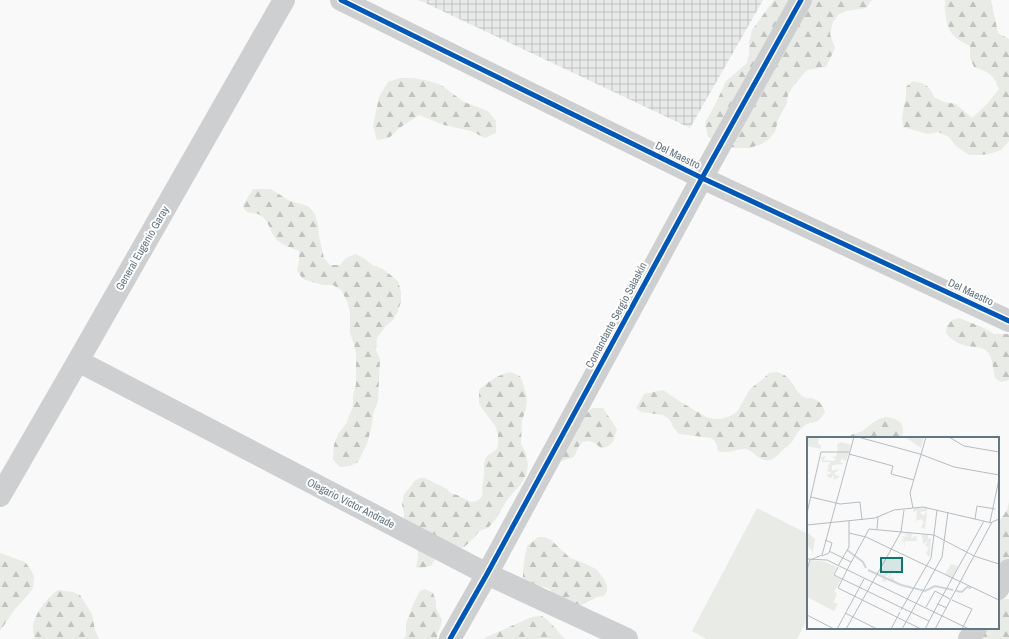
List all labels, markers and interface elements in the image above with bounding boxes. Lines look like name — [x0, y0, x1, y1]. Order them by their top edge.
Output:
street label: Del Maestro — [653, 138, 703, 172]
street label: General Eugenio Garay — [112, 203, 172, 293]
street label: Comandante Sergio Salaskín — [582, 260, 650, 370]
street label: Del Maestro — [946, 275, 996, 309]
inset map — [807, 437, 999, 629]
street label: Olegario Víctor Andrade — [305, 475, 397, 531]

